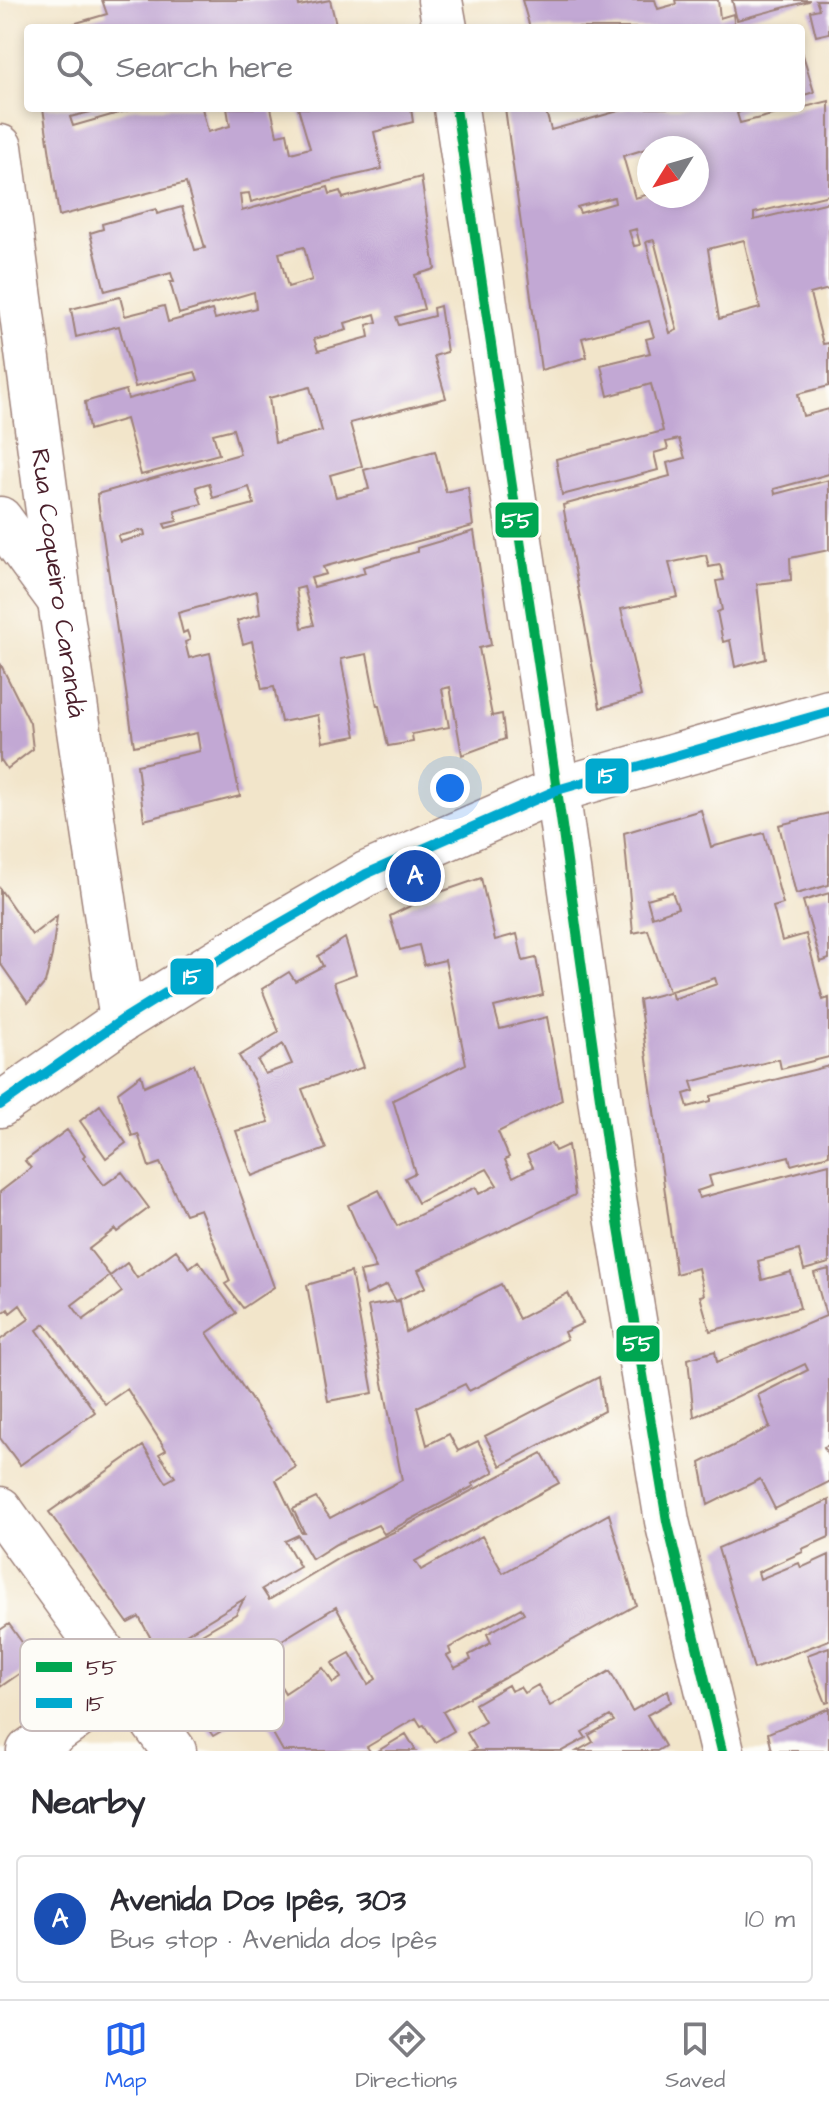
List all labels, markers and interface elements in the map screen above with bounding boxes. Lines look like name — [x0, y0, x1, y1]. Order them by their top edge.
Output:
search box — [24, 24, 805, 112]
icon: search — [52, 46, 96, 90]
text: Search here — [116, 47, 293, 89]
north arrow — [637, 136, 709, 208]
street label: Rua Coqueiro Carandá — [22, 446, 95, 720]
line badge: 55 — [494, 501, 540, 539]
text: 55 — [501, 506, 533, 537]
line badge: 15 — [584, 757, 630, 795]
text: 15 — [598, 761, 617, 792]
your location — [430, 768, 470, 808]
pin: A — [389, 846, 441, 906]
line badge: 15 — [169, 957, 215, 996]
text: 15 — [183, 962, 202, 993]
line badge: 55 — [615, 1324, 661, 1363]
text: 55 — [622, 1329, 654, 1360]
legend — [20, 1639, 284, 1731]
text: 55 — [86, 1653, 118, 1684]
text: 15 — [86, 1689, 105, 1720]
text: Nearby — [32, 1779, 146, 1827]
text: Avenida Dos Ipês, 303 — [110, 1880, 406, 1922]
text: A — [52, 1901, 68, 1937]
text: 10 m — [745, 1901, 795, 1937]
text: Bus stop · Avenida dos Ipês — [110, 1922, 437, 1958]
tab: Map — [104, 2017, 148, 2096]
tab: Directions — [355, 2017, 458, 2096]
tab: Saved — [665, 2017, 725, 2096]

